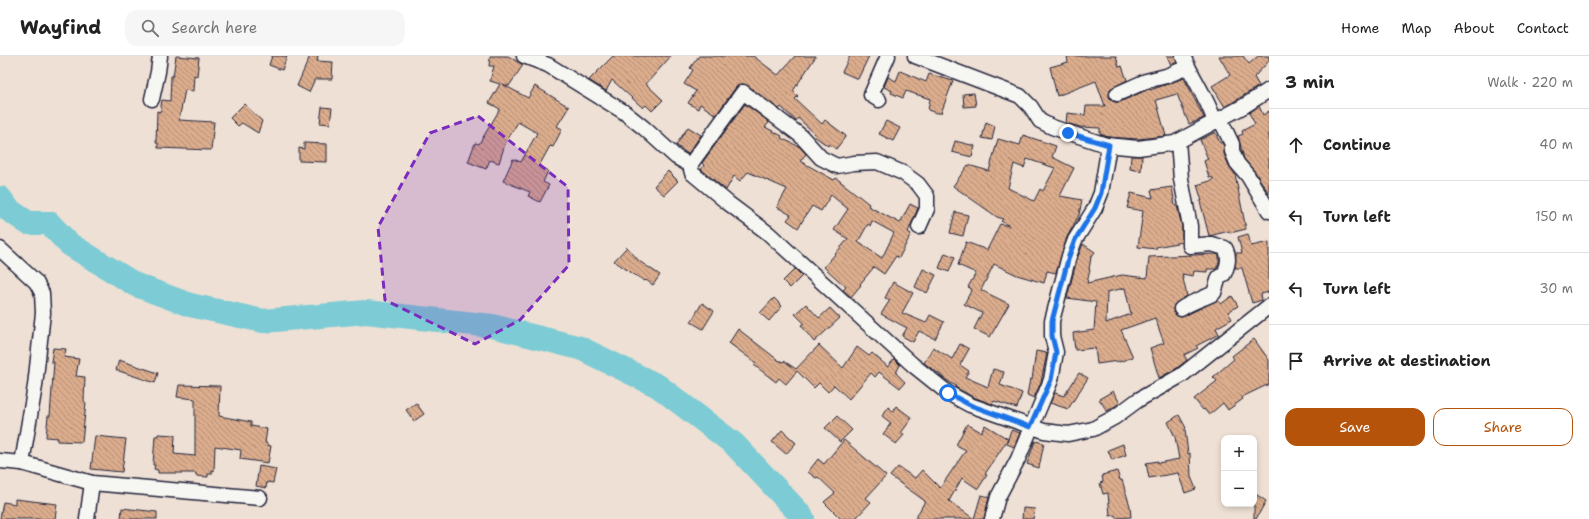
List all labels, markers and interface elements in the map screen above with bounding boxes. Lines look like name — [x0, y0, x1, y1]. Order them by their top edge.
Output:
search box — [125, 10, 405, 46]
text: Wayfind — [20, 15, 101, 40]
icon: search — [139, 17, 161, 39]
text: Search here — [171, 18, 257, 38]
text: Home — [1341, 19, 1380, 37]
text: Map — [1402, 19, 1432, 37]
text: About — [1454, 19, 1495, 37]
text: Contact — [1517, 19, 1569, 37]
text: 3 min — [1285, 71, 1335, 93]
text: Walk · 220 m — [1487, 74, 1573, 91]
route end — [1059, 124, 1077, 142]
icon: ahead — [1285, 134, 1307, 156]
text: Continue — [1323, 135, 1391, 155]
text: 40 m — [1539, 136, 1573, 153]
icon: left — [1285, 206, 1307, 228]
text: Turn left — [1323, 207, 1391, 227]
text: 150 m — [1535, 208, 1573, 225]
icon: left — [1285, 278, 1307, 300]
text: Turn left — [1323, 279, 1391, 299]
text: 30 m — [1539, 280, 1573, 297]
icon: arrive — [1285, 350, 1307, 372]
text: Arrive at destination — [1323, 351, 1491, 371]
route start — [939, 384, 957, 402]
button: Save — [1285, 408, 1425, 446]
button: Share — [1433, 408, 1573, 446]
map controls — [1221, 435, 1257, 507]
button: + — [1221, 435, 1257, 471]
button: − — [1221, 471, 1257, 507]

